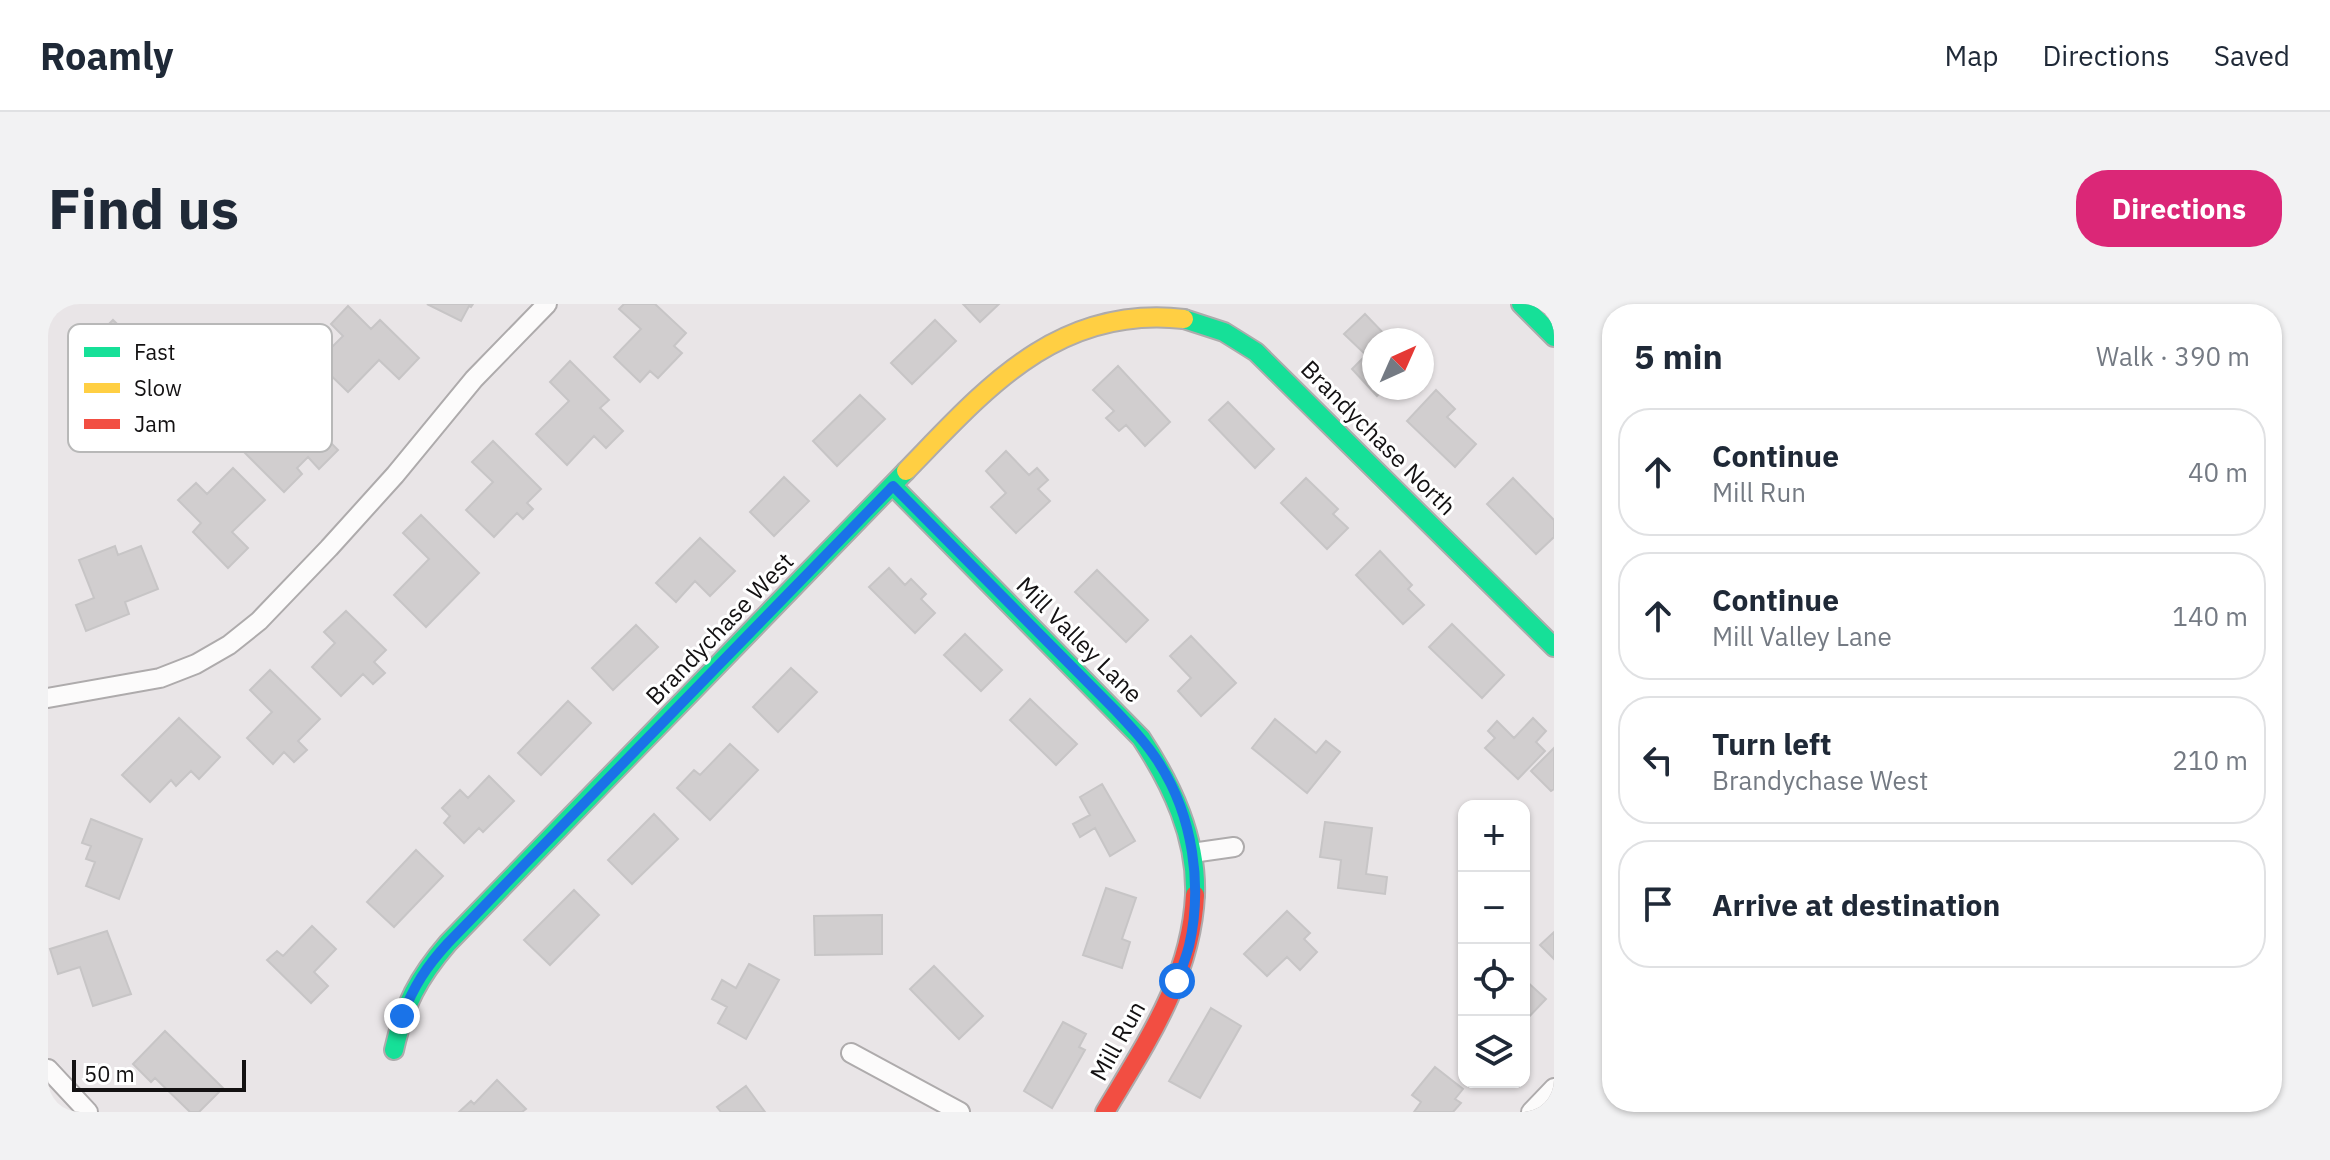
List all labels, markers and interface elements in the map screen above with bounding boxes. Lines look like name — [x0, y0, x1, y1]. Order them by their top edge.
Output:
text: Roamly — [40, 31, 174, 80]
text: Map — [1944, 37, 1998, 74]
text: Directions — [2042, 37, 2170, 74]
text: Saved — [2214, 37, 2290, 74]
button: Directions — [2076, 170, 2282, 247]
text: Find us — [48, 172, 239, 244]
legend — [68, 324, 332, 452]
north arrow — [1362, 328, 1434, 400]
text: 5 min — [1634, 334, 1723, 378]
text: Fast — [134, 337, 175, 366]
text: Walk · 390 m — [2096, 339, 2250, 373]
street label: Brandychase North — [1294, 353, 1463, 522]
text: Slow — [134, 373, 182, 402]
text: Jam — [134, 409, 176, 438]
text: Continue — [1712, 436, 1839, 475]
icon: ahead — [1636, 450, 1680, 494]
text: 40 m — [2188, 455, 2248, 489]
text: Mill Run — [1712, 475, 1806, 509]
street label: Brandychase West — [638, 545, 800, 711]
street label: Mill Valley Lane — [1010, 569, 1150, 709]
text: Continue — [1712, 580, 1839, 619]
icon: ahead — [1636, 594, 1680, 638]
text: 140 m — [2172, 599, 2248, 633]
text: Mill Valley Lane — [1712, 619, 1892, 653]
text: Turn left — [1712, 724, 1831, 763]
icon: left — [1636, 738, 1680, 782]
text: 210 m — [2172, 743, 2248, 777]
text: Brandychase West — [1712, 763, 1928, 797]
map controls — [1458, 800, 1530, 1088]
button: + — [1458, 800, 1530, 872]
button: − — [1458, 872, 1530, 944]
icon: arrive — [1636, 882, 1680, 926]
text: Arrive at destination — [1712, 885, 2000, 924]
button: locate — [1458, 944, 1530, 1016]
route start — [1159, 963, 1195, 999]
street label: Mill Run — [1082, 995, 1152, 1086]
route end — [384, 998, 420, 1034]
button: layers — [1458, 1016, 1530, 1088]
scale bar — [72, 1056, 246, 1092]
text: 50 m — [84, 1059, 135, 1088]

